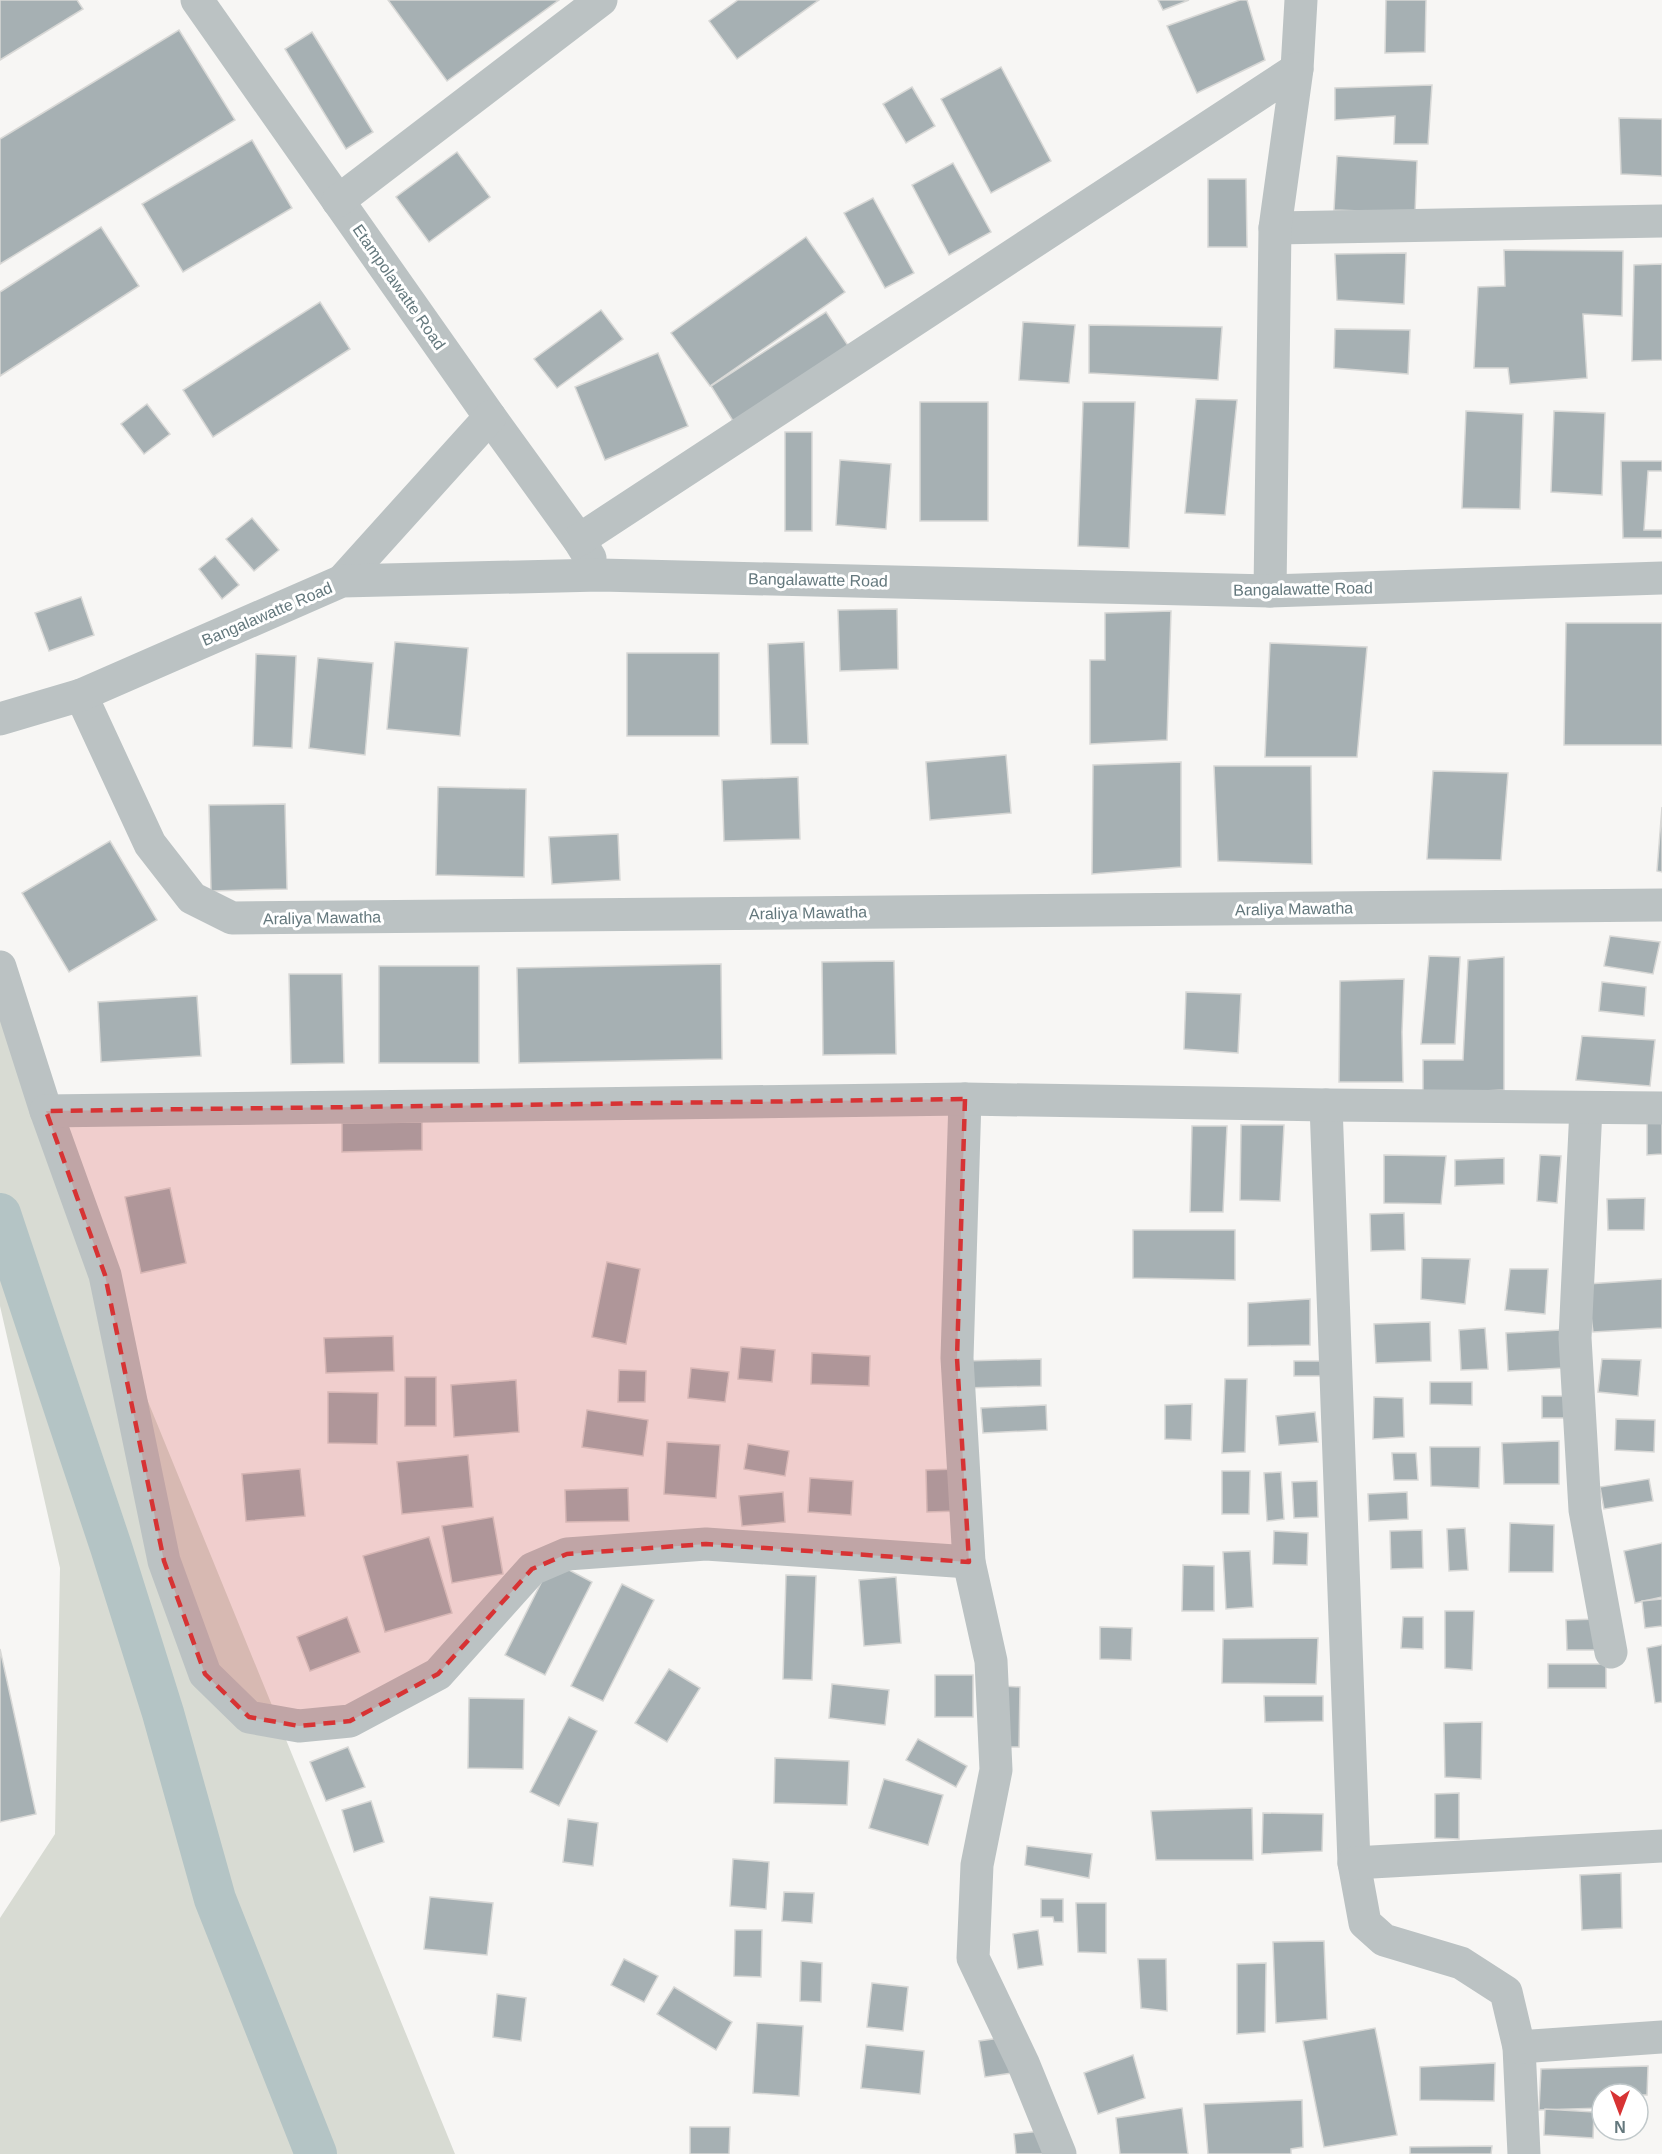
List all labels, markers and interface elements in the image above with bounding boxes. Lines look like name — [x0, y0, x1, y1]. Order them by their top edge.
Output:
street label: Etampolawatte Road — [349, 221, 449, 353]
street label: Bangalawatte Road — [748, 570, 888, 590]
street label: Bangalawatte Road — [199, 579, 335, 649]
street label: Bangalawatte Road — [1233, 579, 1373, 599]
street label: Araliya Mawatha — [1235, 899, 1353, 919]
street label: Araliya Mawatha — [749, 903, 867, 923]
street label: Araliya Mawatha — [263, 908, 381, 928]
north arrow — [1590, 2082, 1650, 2142]
text: N — [1614, 2118, 1626, 2135]

